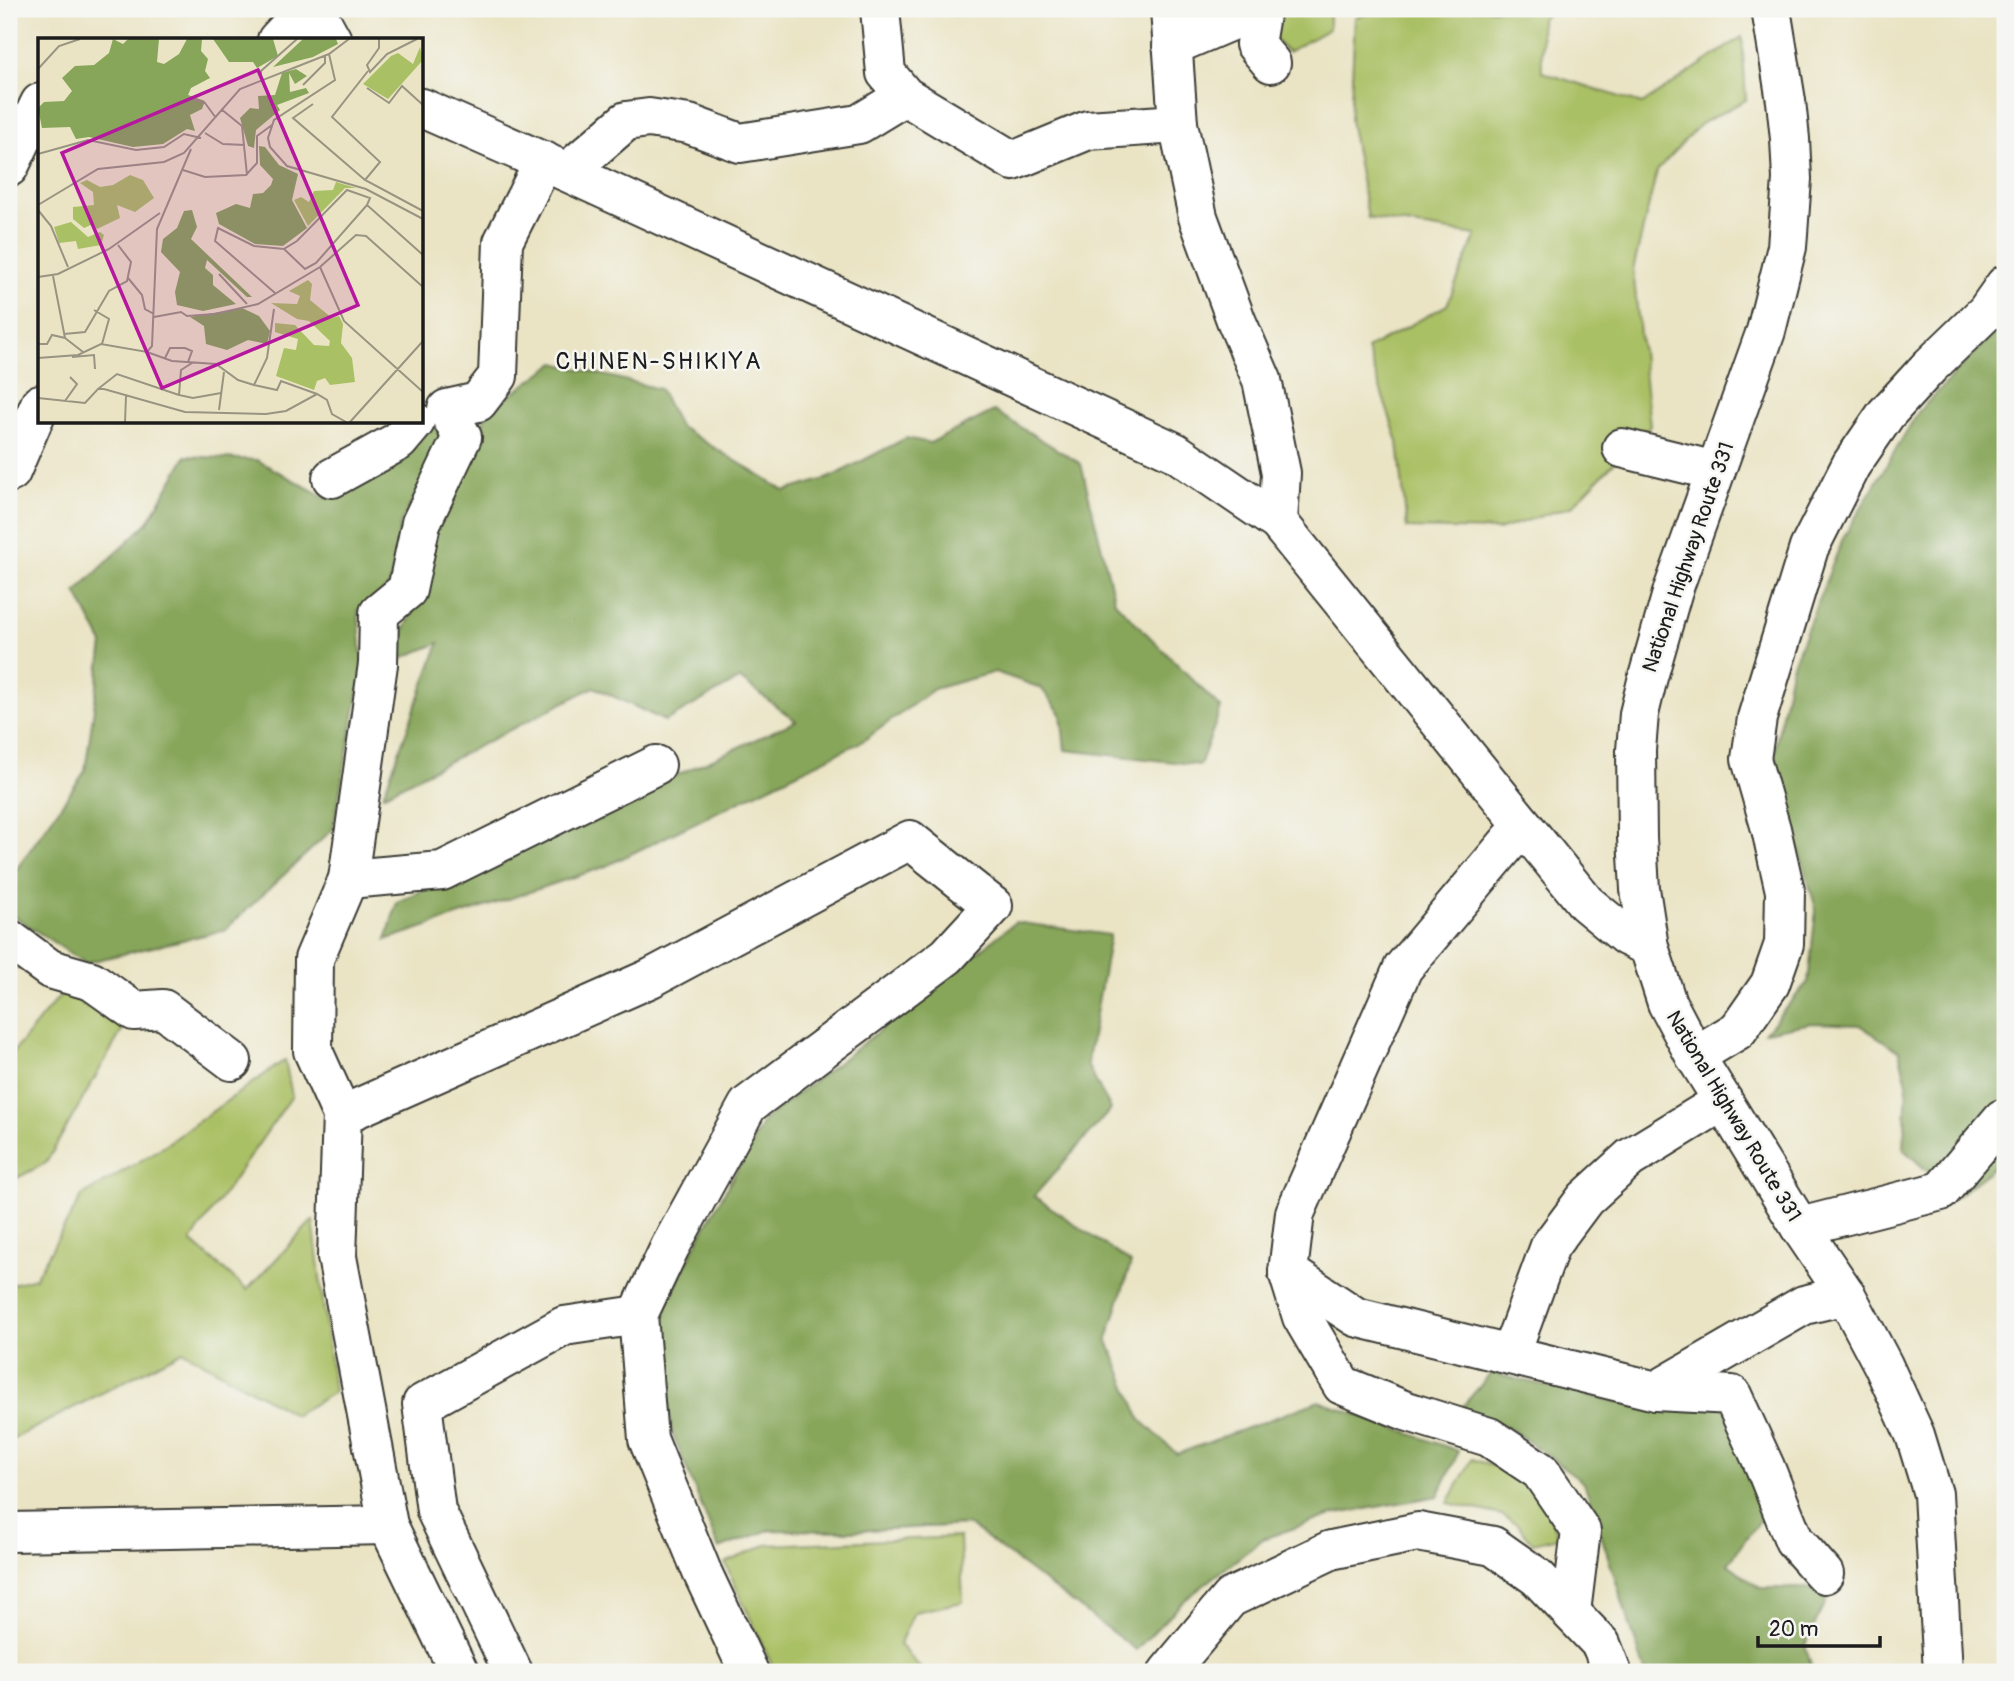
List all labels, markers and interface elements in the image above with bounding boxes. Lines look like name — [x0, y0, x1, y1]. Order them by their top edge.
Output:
inset map — [38, 38, 424, 424]
district label: CHINEN-SHIKIYA — [555, 347, 763, 376]
street label: National Highway Route 331 — [1636, 438, 1741, 676]
street label: National Highway Route 331 — [1660, 1006, 1807, 1227]
scale bar — [1758, 1604, 1881, 1648]
text: 20 m — [1769, 1616, 1818, 1643]

